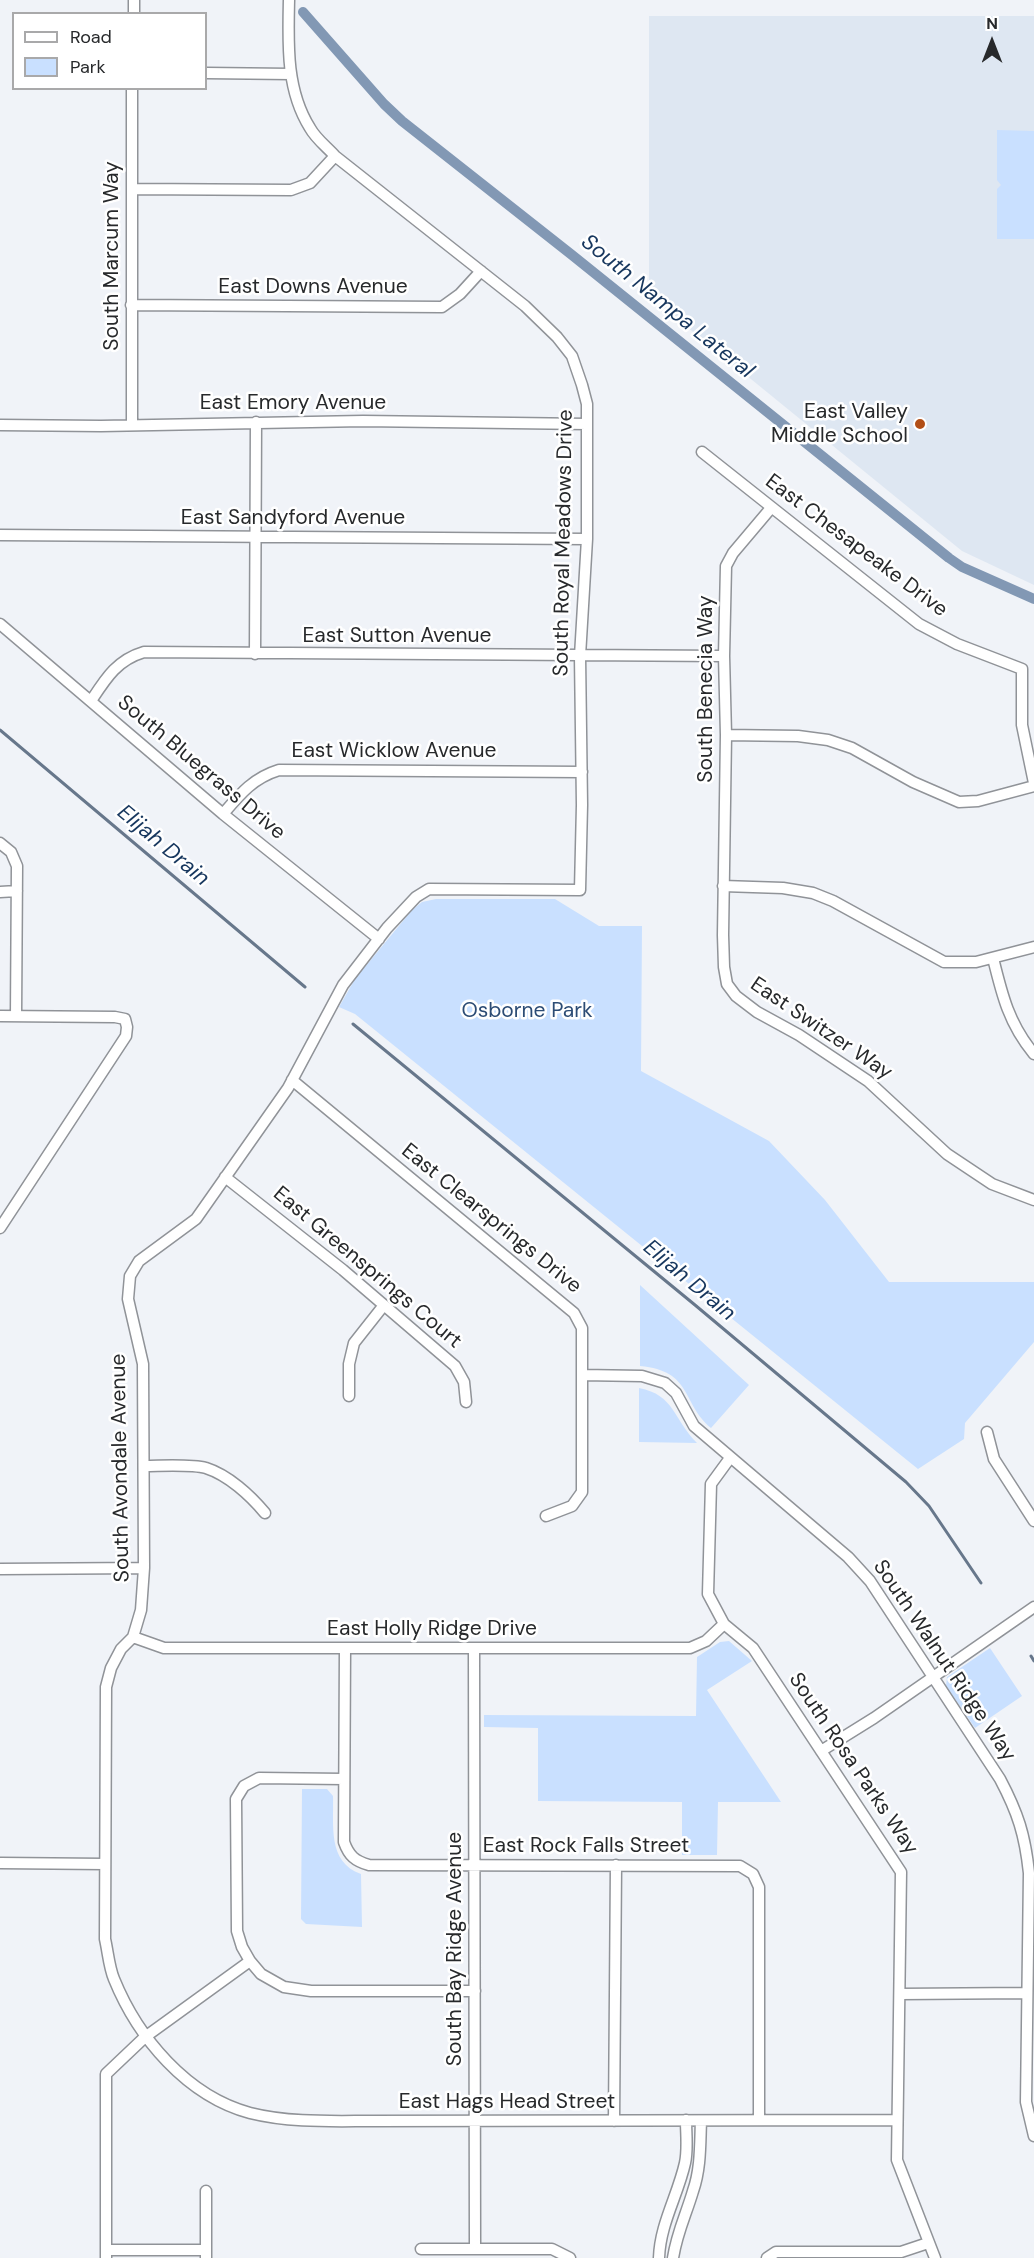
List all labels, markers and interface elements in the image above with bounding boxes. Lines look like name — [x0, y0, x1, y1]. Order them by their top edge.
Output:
legend — [12, 12, 207, 90]
north arrow — [962, 12, 1022, 72]
text: N — [986, 13, 998, 34]
text: Road — [70, 25, 112, 49]
text: Park — [70, 55, 106, 79]
street label: South Marcum Way — [99, 161, 125, 351]
water label: South Nampa Lateral — [575, 229, 759, 385]
street label: East Downs Avenue — [218, 274, 408, 300]
street label: East Emory Avenue — [200, 390, 386, 416]
place label: East Valley Middle School — [771, 399, 908, 449]
street label: South Royal Meadows Drive — [549, 409, 579, 677]
marker: East Valley Middle School — [913, 417, 927, 431]
street label: East Chesapeake Drive — [760, 469, 952, 623]
street label: East Sandyford Avenue — [181, 505, 405, 531]
street label: South Benecia Way — [693, 595, 719, 783]
street label: East Sutton Avenue — [302, 623, 492, 649]
street label: South Bluegrass Drive — [112, 690, 290, 846]
street label: East Wicklow Avenue — [292, 738, 496, 764]
water label: Elijah Drain — [112, 800, 214, 892]
street label: East Switzer Way — [745, 972, 897, 1086]
park label: Osborne Park — [461, 998, 593, 1024]
street label: East Clearsprings Drive — [396, 1139, 586, 1299]
street label: East Greensprings Court — [268, 1182, 466, 1354]
water label: Elijah Drain — [638, 1235, 740, 1327]
street label: South Avondale Avenue — [106, 1353, 136, 1583]
street label: South Walnut Ridge Way — [867, 1556, 1021, 1766]
street label: East Holly Ridge Drive — [327, 1616, 537, 1642]
street label: South Rosa Parks Way — [783, 1668, 923, 1860]
street label: South Bay Ridge Avenue — [442, 1832, 468, 2066]
street label: East Rock Falls Street — [483, 1833, 689, 1859]
street label: East Hags Head Street — [399, 2089, 615, 2115]

